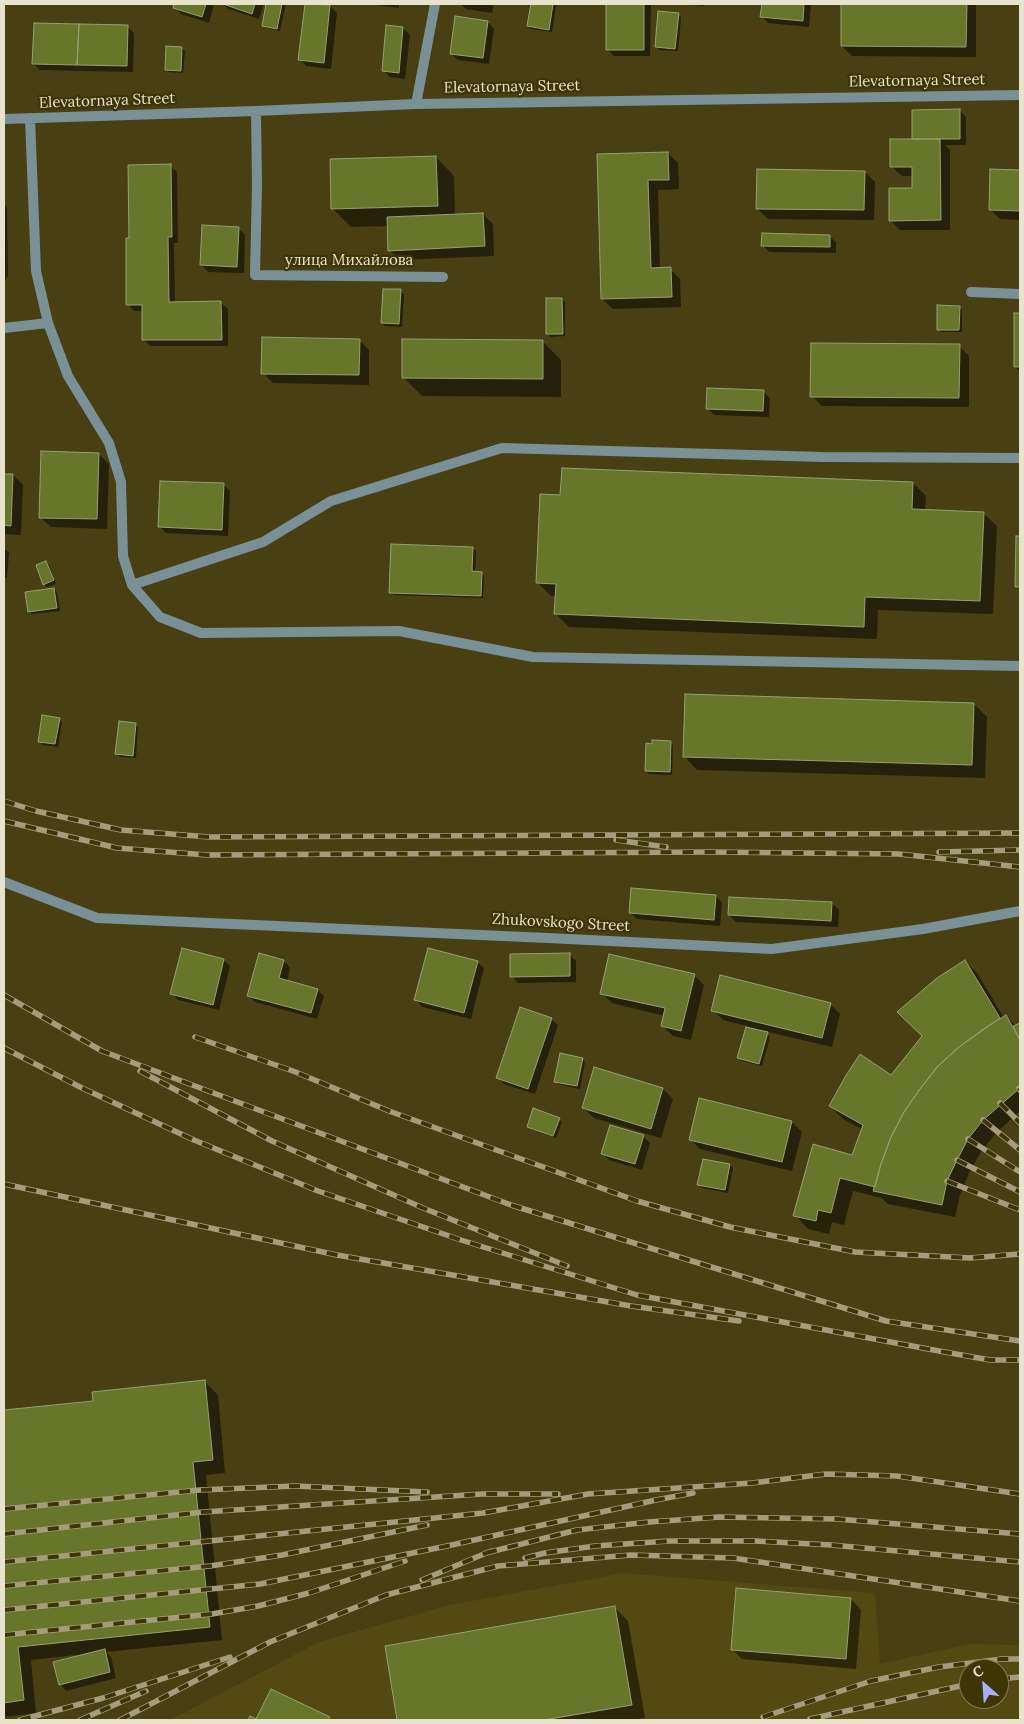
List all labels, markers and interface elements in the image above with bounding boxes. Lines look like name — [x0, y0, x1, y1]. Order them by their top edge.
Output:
street label: Elevatornaya Street — [849, 71, 985, 91]
street label: Elevatornaya Street — [444, 77, 580, 97]
street label: Elevatornaya Street — [39, 90, 175, 112]
street label: улица Михайлова — [285, 252, 413, 270]
street label: Zhukovskogo Street — [491, 910, 631, 936]
north arrow — [959, 1659, 1009, 1709]
text: С — [970, 1661, 986, 1682]

